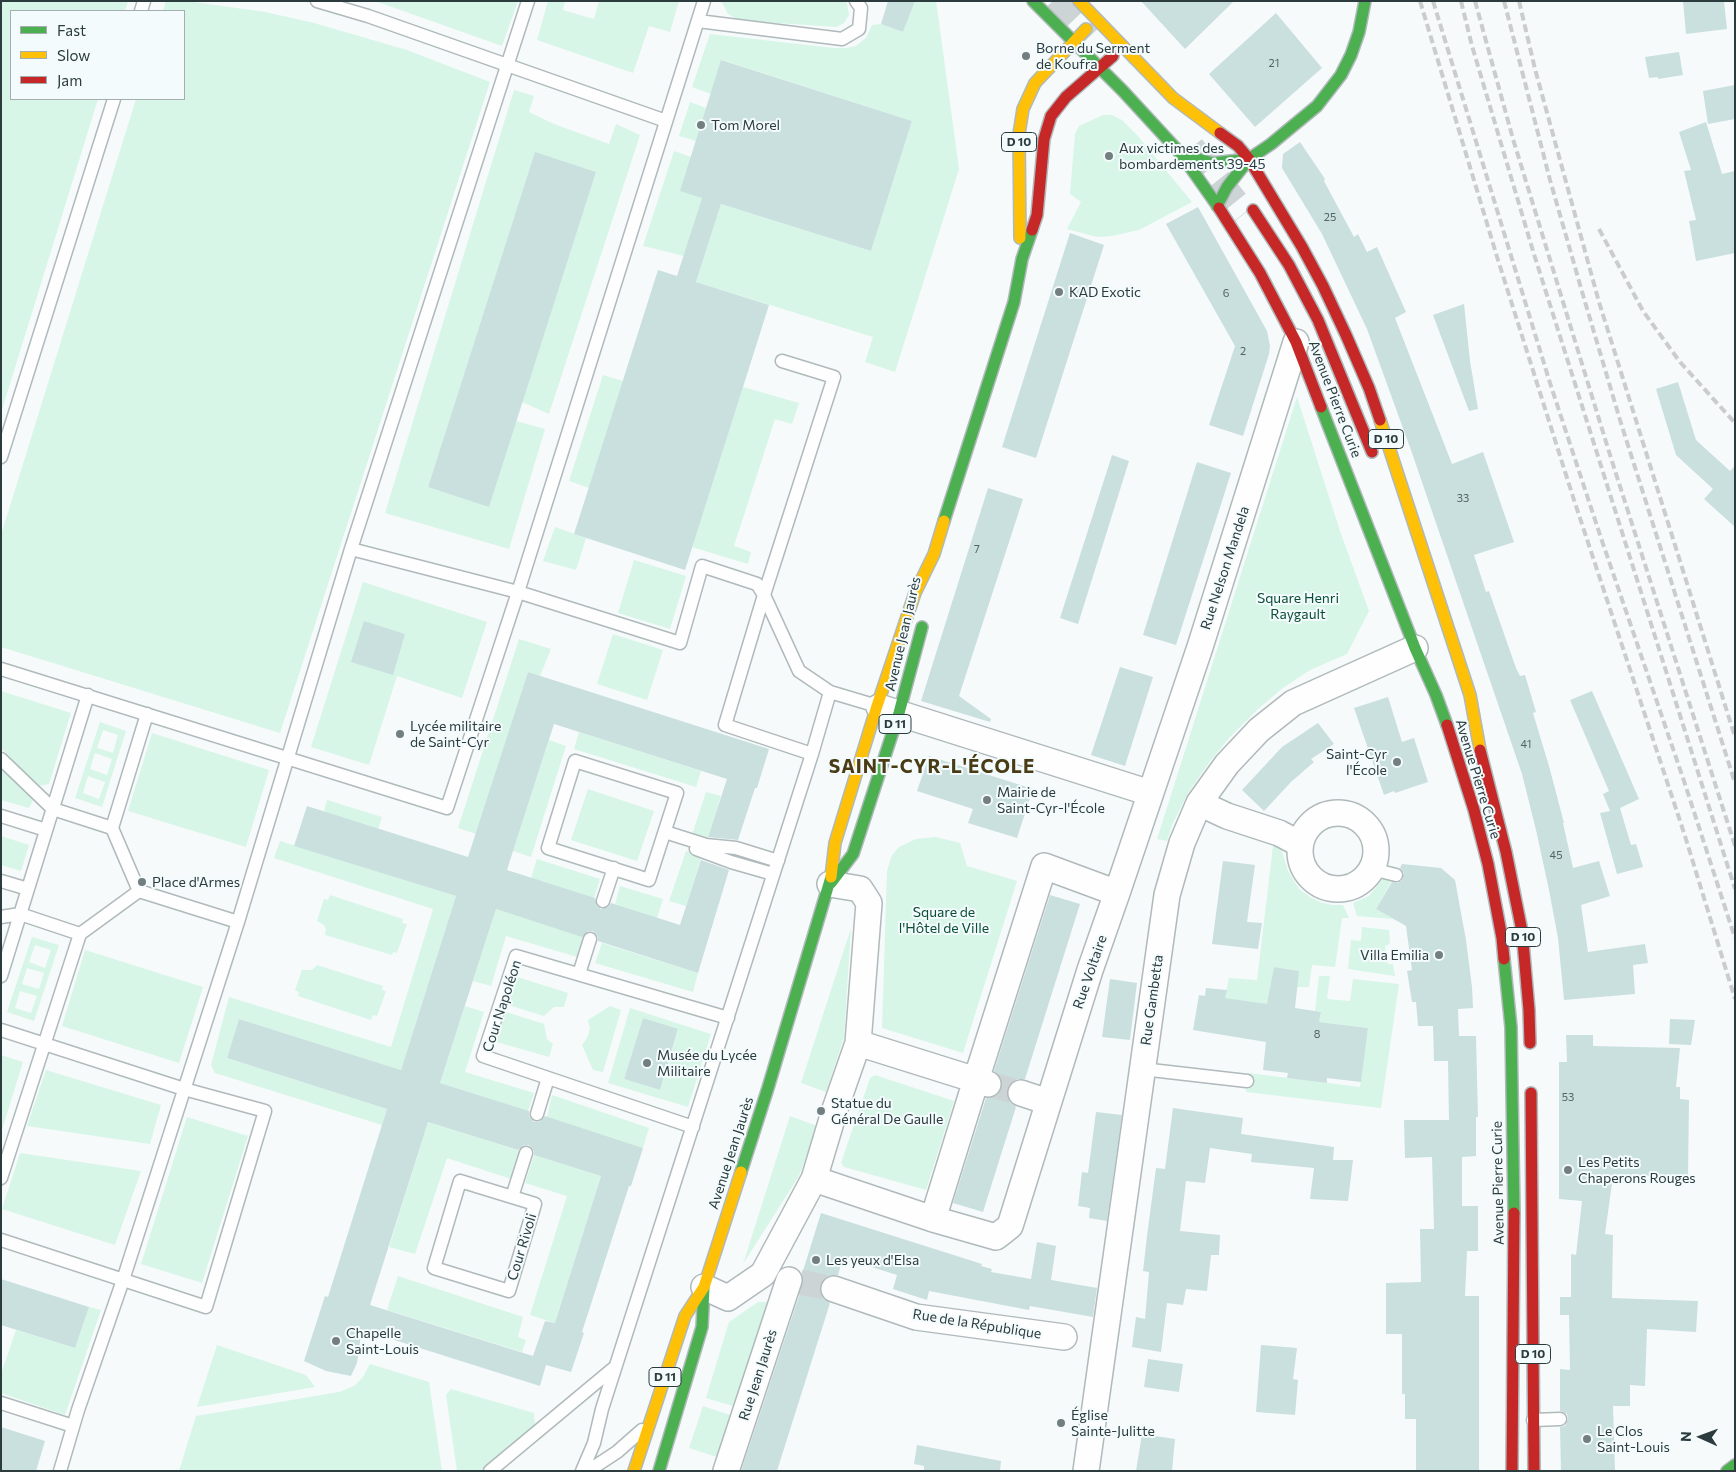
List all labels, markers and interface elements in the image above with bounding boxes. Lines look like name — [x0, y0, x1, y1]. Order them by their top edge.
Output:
legend — [10, 10, 185, 100]
text: Fast — [57, 21, 86, 39]
place label: Borne du Serment de Koufra — [1036, 40, 1150, 72]
text: Slow — [57, 46, 90, 64]
marker: Borne du Serment de Koufra — [1020, 50, 1032, 62]
house number: 21 — [1269, 56, 1279, 70]
text: Jam — [57, 71, 82, 89]
place label: Tom Morel — [711, 117, 780, 133]
marker: Tom Morel — [695, 119, 707, 131]
road number: D 10 — [1002, 132, 1036, 152]
place label: Aux victimes des bombardements 39-45 — [1119, 140, 1266, 172]
marker: Aux victimes des bombardements 39-45 — [1103, 150, 1115, 162]
house number: 25 — [1324, 210, 1336, 224]
place label: KAD Exotic — [1069, 284, 1141, 300]
marker: KAD Exotic — [1053, 286, 1065, 298]
house number: 6 — [1223, 286, 1229, 300]
street label: Avenue Pierre Curie — [1305, 338, 1365, 460]
house number: 2 — [1240, 344, 1246, 358]
road number: D 10 — [1368, 429, 1404, 448]
house number: 33 — [1457, 491, 1469, 505]
street label: Rue Nelson Mandela — [1197, 504, 1253, 632]
house number: 7 — [974, 542, 980, 556]
street label: Avenue Jean Jaurès — [882, 575, 924, 693]
park label: Square Henri Raygault — [1257, 590, 1339, 622]
road number: D 11 — [879, 714, 911, 734]
street label: Avenue Pierre Curie — [1452, 717, 1504, 841]
place label: Lycée militaire de Saint-Cyr — [410, 718, 501, 750]
marker: Lycée militaire de Saint-Cyr — [394, 728, 406, 740]
house number: 41 — [1521, 737, 1531, 751]
place label: Saint-Cyr l'École — [1326, 746, 1387, 779]
district label: SAINT-CYR-L'ÉCOLE — [827, 756, 1037, 778]
marker: Saint-Cyr l'École — [1391, 756, 1403, 768]
place label: Mairie de Saint-Cyr-l'École — [997, 784, 1105, 816]
marker: Mairie de Saint-Cyr-l'École — [981, 794, 993, 806]
house number: 45 — [1550, 848, 1562, 862]
place label: Place d'Armes — [152, 874, 240, 890]
marker: Place d'Armes — [136, 876, 148, 888]
park label: Square de l'Hôtel de Ville — [899, 904, 989, 936]
road number: D 10 — [1506, 928, 1540, 946]
street label: Rue Voltaire — [1070, 933, 1110, 1011]
place label: Villa Emilia — [1360, 947, 1429, 963]
marker: Villa Emilia — [1433, 949, 1445, 961]
street label: Rue Gambetta — [1137, 954, 1167, 1046]
street label: Cour Napoléon — [479, 958, 525, 1054]
house number: 8 — [1314, 1027, 1320, 1041]
place label: Musée du Lycée Militaire — [657, 1047, 757, 1080]
marker: Musée du Lycée Militaire — [641, 1057, 653, 1069]
house number: 53 — [1562, 1090, 1574, 1104]
street label: Avenue Jean Jaurès — [705, 1095, 757, 1211]
place label: Statue du Général De Gaulle — [831, 1095, 943, 1128]
marker: Statue du Général De Gaulle — [815, 1105, 827, 1117]
street label: Avenue Pierre Curie — [1489, 1121, 1507, 1245]
place label: Les Petits Chaperons Rouges — [1578, 1154, 1696, 1186]
marker: Les Petits Chaperons Rouges — [1562, 1164, 1574, 1176]
street label: Cour Rivoli — [504, 1211, 540, 1283]
place label: Les yeux d'Elsa — [826, 1252, 919, 1268]
marker: Les yeux d'Elsa — [810, 1254, 822, 1266]
street label: Rue de la République — [911, 1306, 1043, 1342]
place label: Chapelle Saint-Louis — [346, 1325, 419, 1358]
street label: Rue Jean Jaurès — [735, 1327, 781, 1423]
marker: Chapelle Saint-Louis — [330, 1335, 342, 1347]
road number: D 10 — [1516, 1345, 1550, 1364]
road number: D 11 — [649, 1368, 681, 1386]
place label: Église Sainte-Julitte — [1071, 1407, 1155, 1440]
north arrow — [1676, 1412, 1726, 1462]
marker: Église Sainte-Julitte — [1055, 1417, 1067, 1429]
place label: Le Clos Saint-Louis — [1597, 1423, 1670, 1455]
text: N — [1677, 1431, 1694, 1442]
marker: Le Clos Saint-Louis — [1581, 1433, 1593, 1445]

